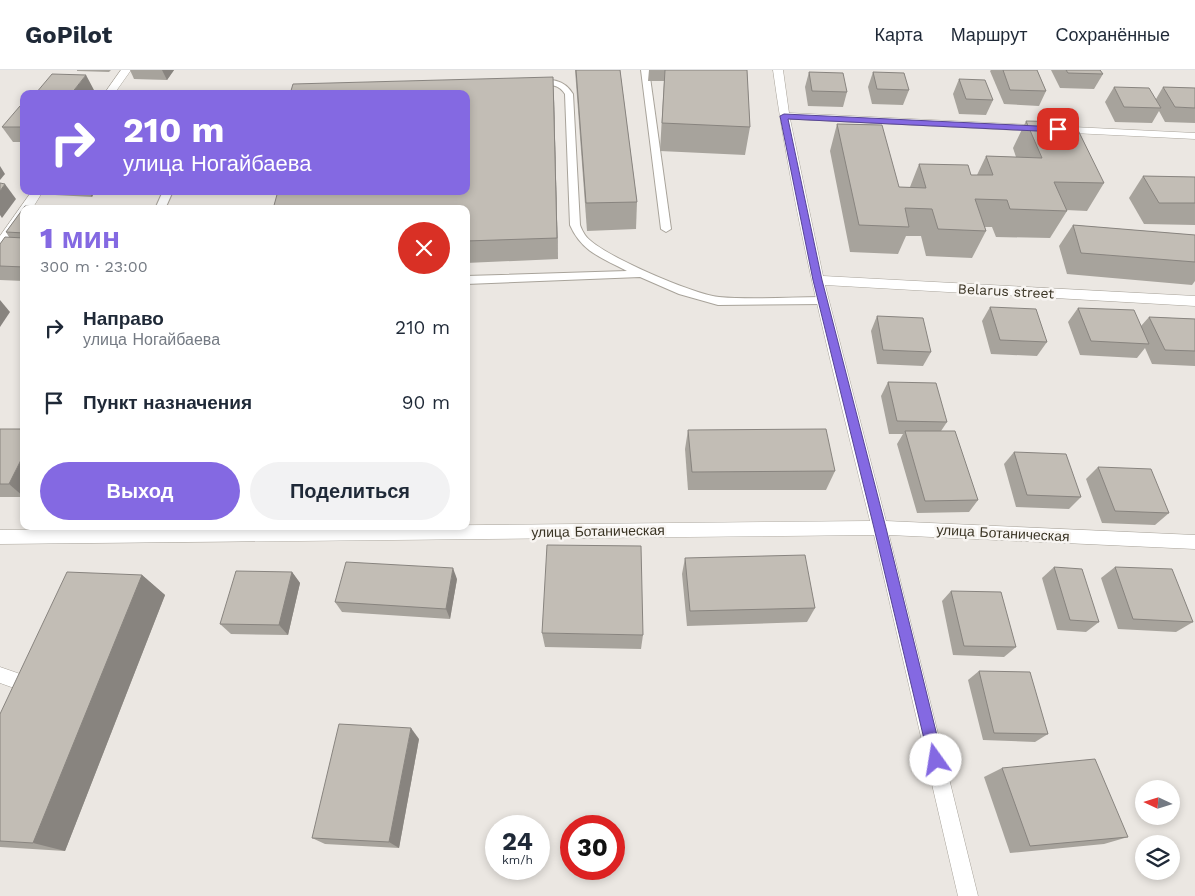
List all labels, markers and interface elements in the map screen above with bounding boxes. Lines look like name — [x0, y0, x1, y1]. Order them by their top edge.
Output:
text: GoPilot — [25, 21, 112, 49]
text: Карта — [875, 24, 923, 45]
text: Маршрут — [951, 24, 1027, 45]
text: Сохранённые — [1055, 24, 1170, 45]
pin — [1037, 108, 1079, 150]
text: 210 m — [123, 109, 224, 151]
icon: right — [40, 110, 105, 175]
icon: arrive — [1044, 115, 1072, 143]
text: улица Ногайбаева — [123, 151, 311, 176]
text: 1 мин — [40, 220, 120, 255]
button: close — [398, 222, 450, 274]
text: 300 m · 23:00 — [40, 257, 148, 276]
street label: Belarus street — [957, 280, 1055, 302]
text: Направо — [83, 307, 164, 330]
icon: right — [40, 314, 68, 342]
text: 210 m — [395, 316, 450, 339]
text: улица Ногайбаева — [83, 330, 220, 349]
icon: arrive — [40, 389, 68, 417]
text: Пункт назначения — [83, 391, 252, 414]
text: 90 m — [402, 391, 450, 414]
button: Выход — [40, 462, 240, 520]
button: Поделиться — [250, 462, 450, 520]
street label: улица Ботаническая — [531, 522, 665, 540]
street label: улица Ботаническая — [936, 522, 1070, 544]
position arrow — [909, 733, 961, 785]
north arrow — [1135, 780, 1180, 825]
map controls — [1135, 780, 1180, 880]
speed limit sign: 30 — [560, 815, 625, 880]
text: 24 — [502, 827, 533, 856]
button: layers — [1135, 835, 1180, 880]
text: km/h — [502, 853, 533, 867]

